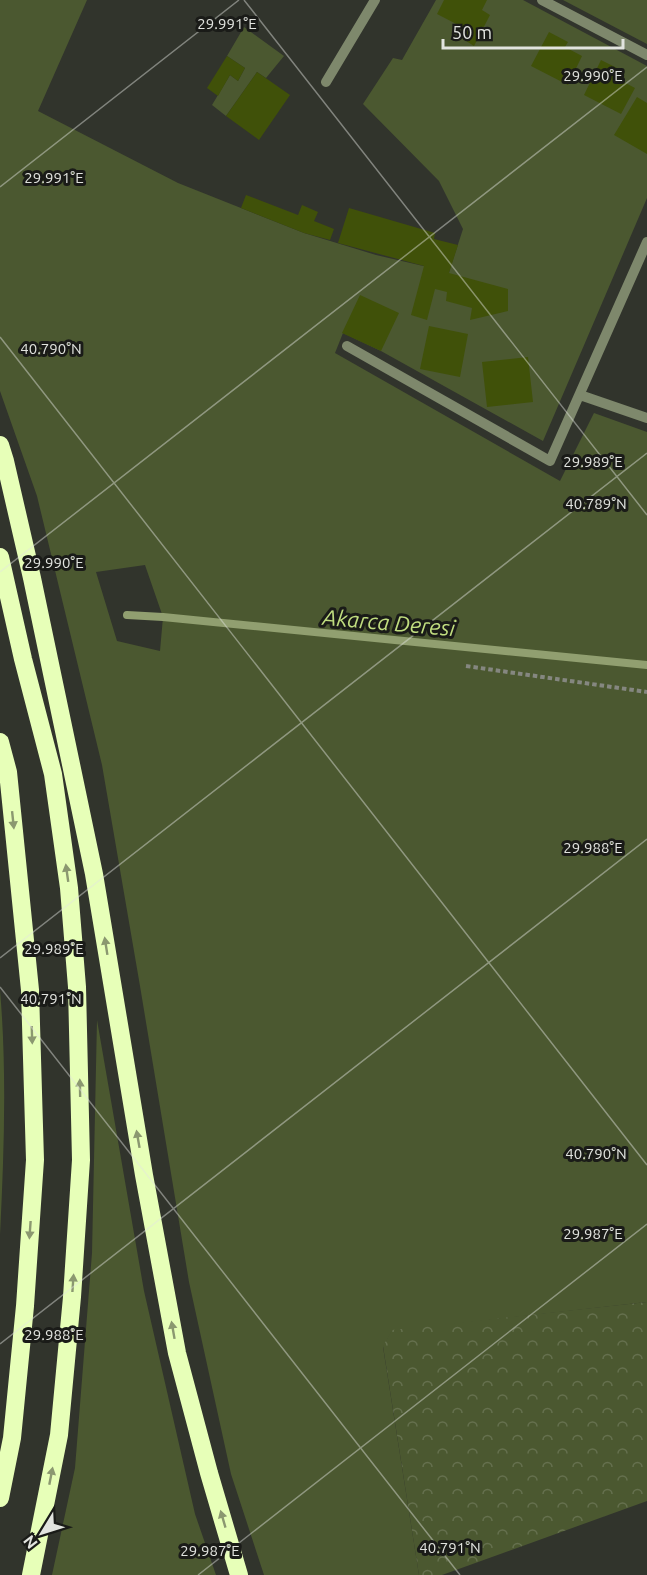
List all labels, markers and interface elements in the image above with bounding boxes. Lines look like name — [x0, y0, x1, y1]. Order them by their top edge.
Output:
scale bar — [443, 12, 623, 50]
text: 29.991°E — [197, 15, 257, 32]
text: 50 m — [452, 22, 492, 42]
text: 29.990°E — [563, 67, 623, 84]
text: 29.991°E — [24, 169, 84, 186]
text: 40.790°N — [20, 340, 82, 357]
text: 29.989°E — [563, 453, 623, 470]
text: 40.789°N — [565, 495, 627, 512]
text: 29.990°E — [24, 554, 84, 571]
water label: Akarca Deresi — [321, 604, 458, 640]
one-way arrow — [8, 811, 18, 830]
text: 29.988°E — [563, 839, 623, 856]
one-way arrow — [62, 863, 71, 882]
one-way arrow — [101, 937, 110, 956]
text: 29.989°E — [24, 940, 84, 957]
text: 40.791°N — [20, 990, 82, 1007]
one-way arrow — [27, 1026, 36, 1045]
one-way arrow — [75, 1079, 84, 1098]
one-way arrow — [133, 1129, 142, 1148]
text: 40.790°N — [565, 1145, 627, 1162]
one-way arrow — [25, 1221, 35, 1240]
text: 29.987°E — [563, 1225, 623, 1242]
one-way arrow — [68, 1273, 78, 1292]
one-way arrow — [168, 1321, 177, 1340]
text: 29.988°E — [24, 1326, 84, 1343]
one-way arrow — [47, 1467, 56, 1486]
north arrow — [12, 1503, 72, 1563]
one-way arrow — [217, 1510, 227, 1528]
text: N — [19, 1532, 41, 1552]
text: 40.791°N — [419, 1539, 481, 1556]
text: 29.987°E — [180, 1542, 240, 1559]

